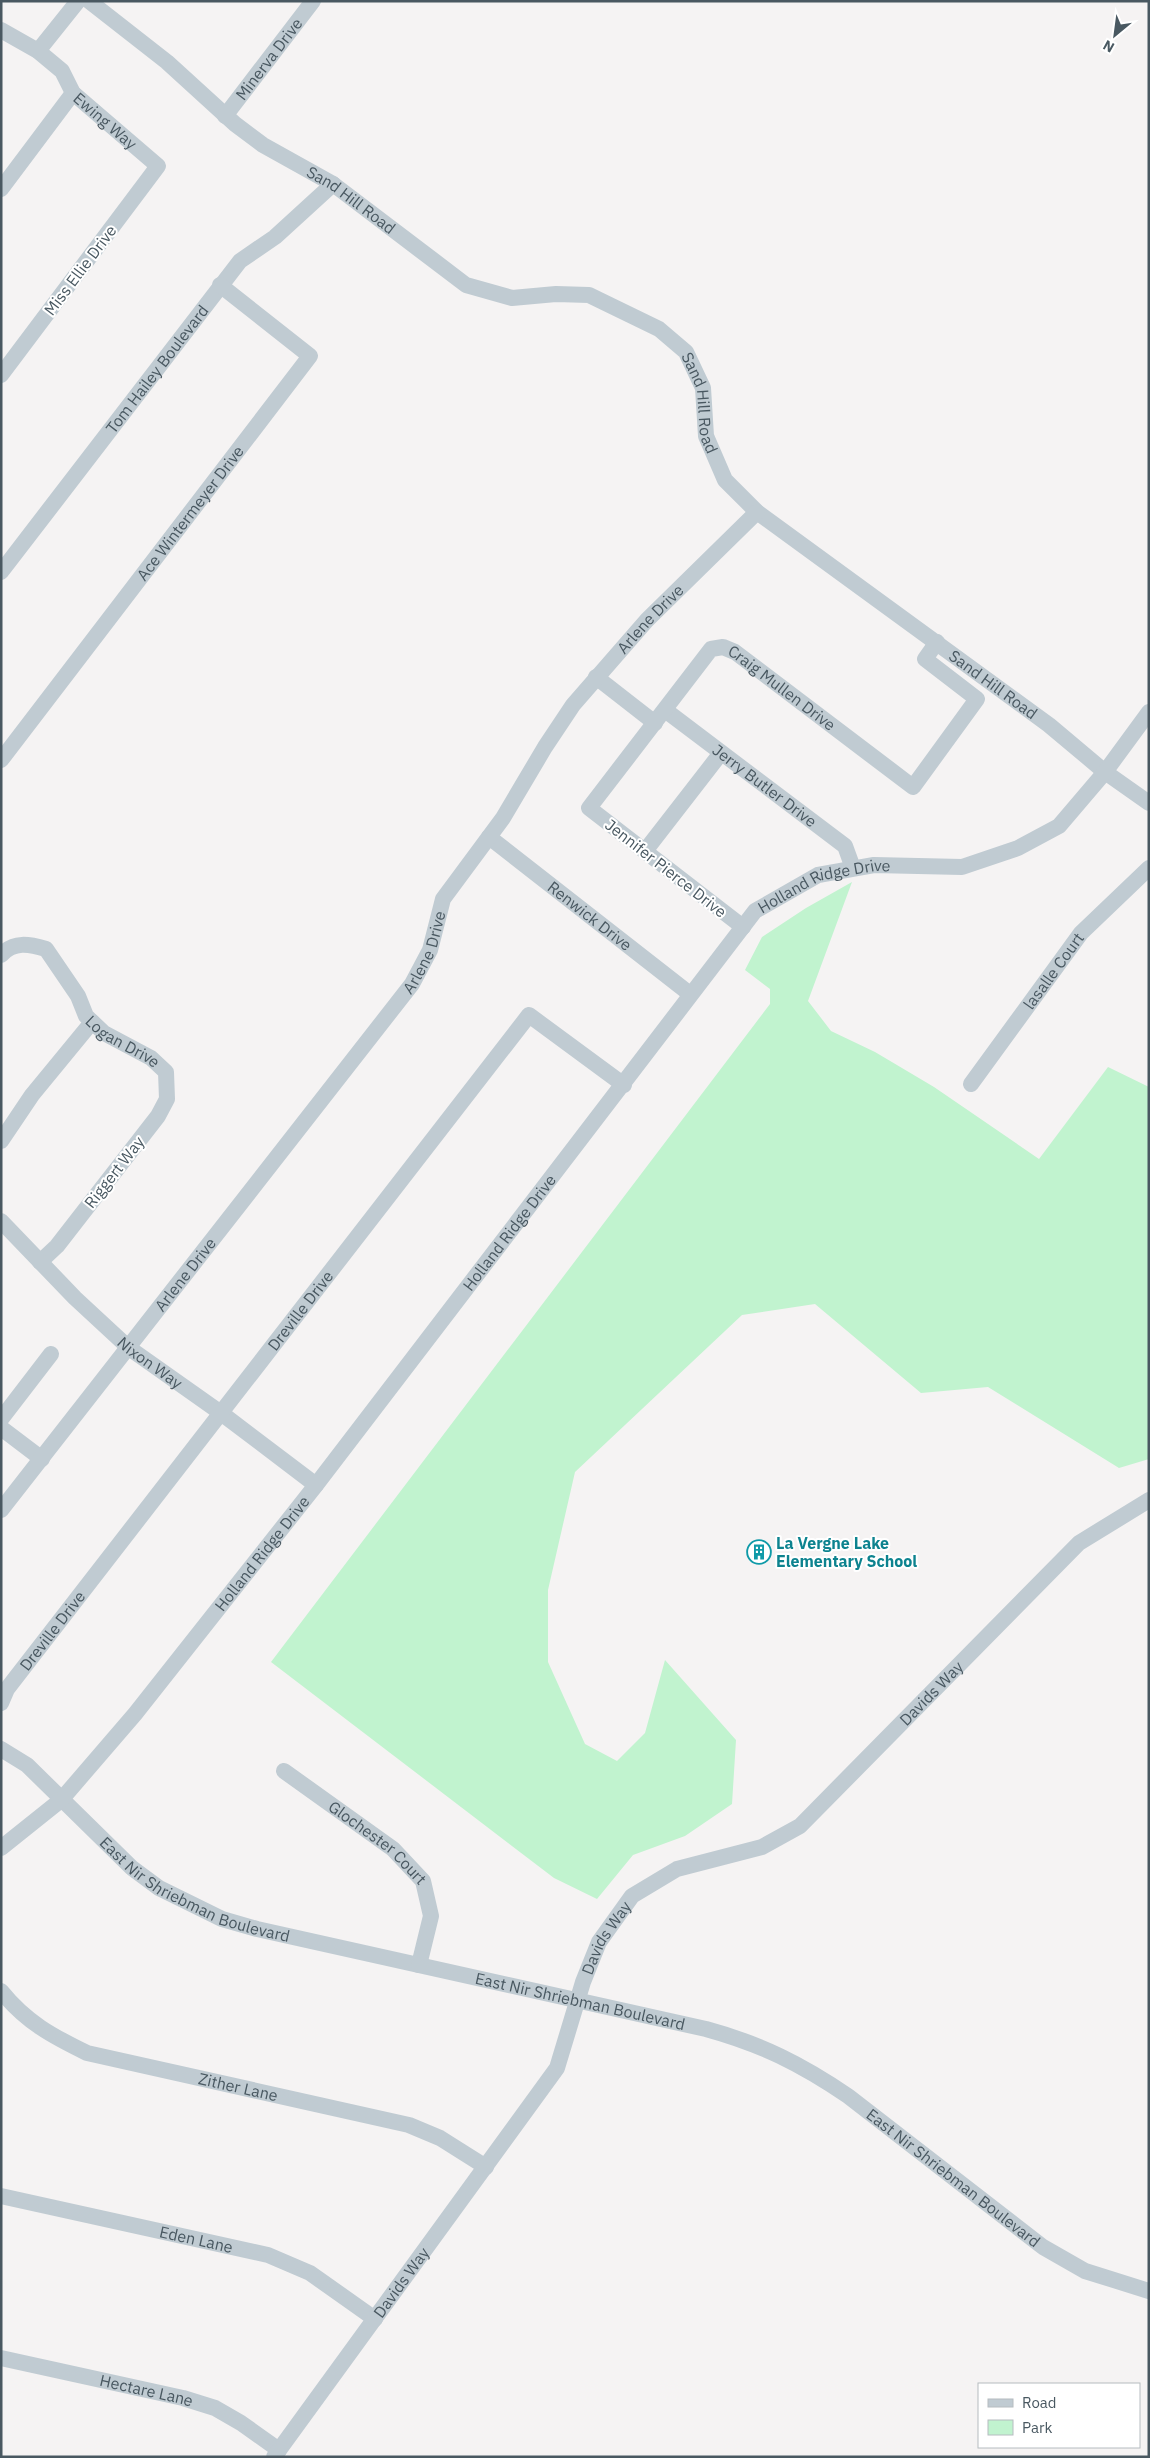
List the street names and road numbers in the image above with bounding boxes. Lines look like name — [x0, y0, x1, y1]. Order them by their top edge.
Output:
street label: Minerva Drive — [231, 14, 307, 104]
street label: Ewing Way — [69, 88, 141, 154]
street label: Sand Hill Road — [303, 161, 400, 238]
street label: Miss Ellie Drive — [40, 221, 121, 319]
street label: Tom Hailey Boulevard — [101, 301, 213, 437]
street label: Sand Hill Road — [677, 349, 722, 456]
street label: Ace Wintermeyer Drive — [132, 441, 248, 584]
street label: Arlene Drive — [612, 580, 688, 658]
street label: Craig Mullen Drive — [725, 640, 840, 735]
street label: Sand Hill Road — [945, 645, 1041, 723]
street label: Jerry Butler Drive — [709, 739, 821, 831]
street label: Jennifer Pierce Drive — [601, 814, 731, 922]
street label: Holland Ridge Drive — [754, 855, 891, 917]
street label: Renwick Drive — [544, 877, 636, 955]
street label: Arlene Drive — [398, 908, 450, 998]
street label: lasalle Court — [1019, 929, 1088, 1013]
street label: Logan Drive — [82, 1011, 165, 1072]
street label: Riggert Way — [80, 1132, 148, 1212]
street label: Holland Ridge Drive — [458, 1170, 560, 1295]
street label: Arlene Drive — [150, 1233, 220, 1315]
street label: Dreville Drive — [263, 1266, 337, 1354]
street label: Nixon Way — [113, 1332, 187, 1393]
street label: Holland Ridge Drive — [210, 1492, 314, 1615]
street label: Dreville Drive — [15, 1587, 89, 1675]
street label: Davids Way — [895, 1657, 967, 1729]
street label: Glochester Court — [325, 1796, 431, 1889]
street label: East Nir Shriebman Boulevard — [96, 1832, 292, 1946]
street label: Davids Way — [577, 1897, 635, 1977]
street label: East Nir Shriebman Boulevard — [473, 1968, 687, 2034]
street label: Zither Lane — [197, 2068, 280, 2105]
street label: East Nir Shriebman Boulevard — [862, 2104, 1044, 2251]
street label: Eden Lane — [158, 2221, 235, 2257]
street label: Davids Way — [369, 2243, 433, 2322]
street label: Hectare Lane — [98, 2370, 196, 2411]

